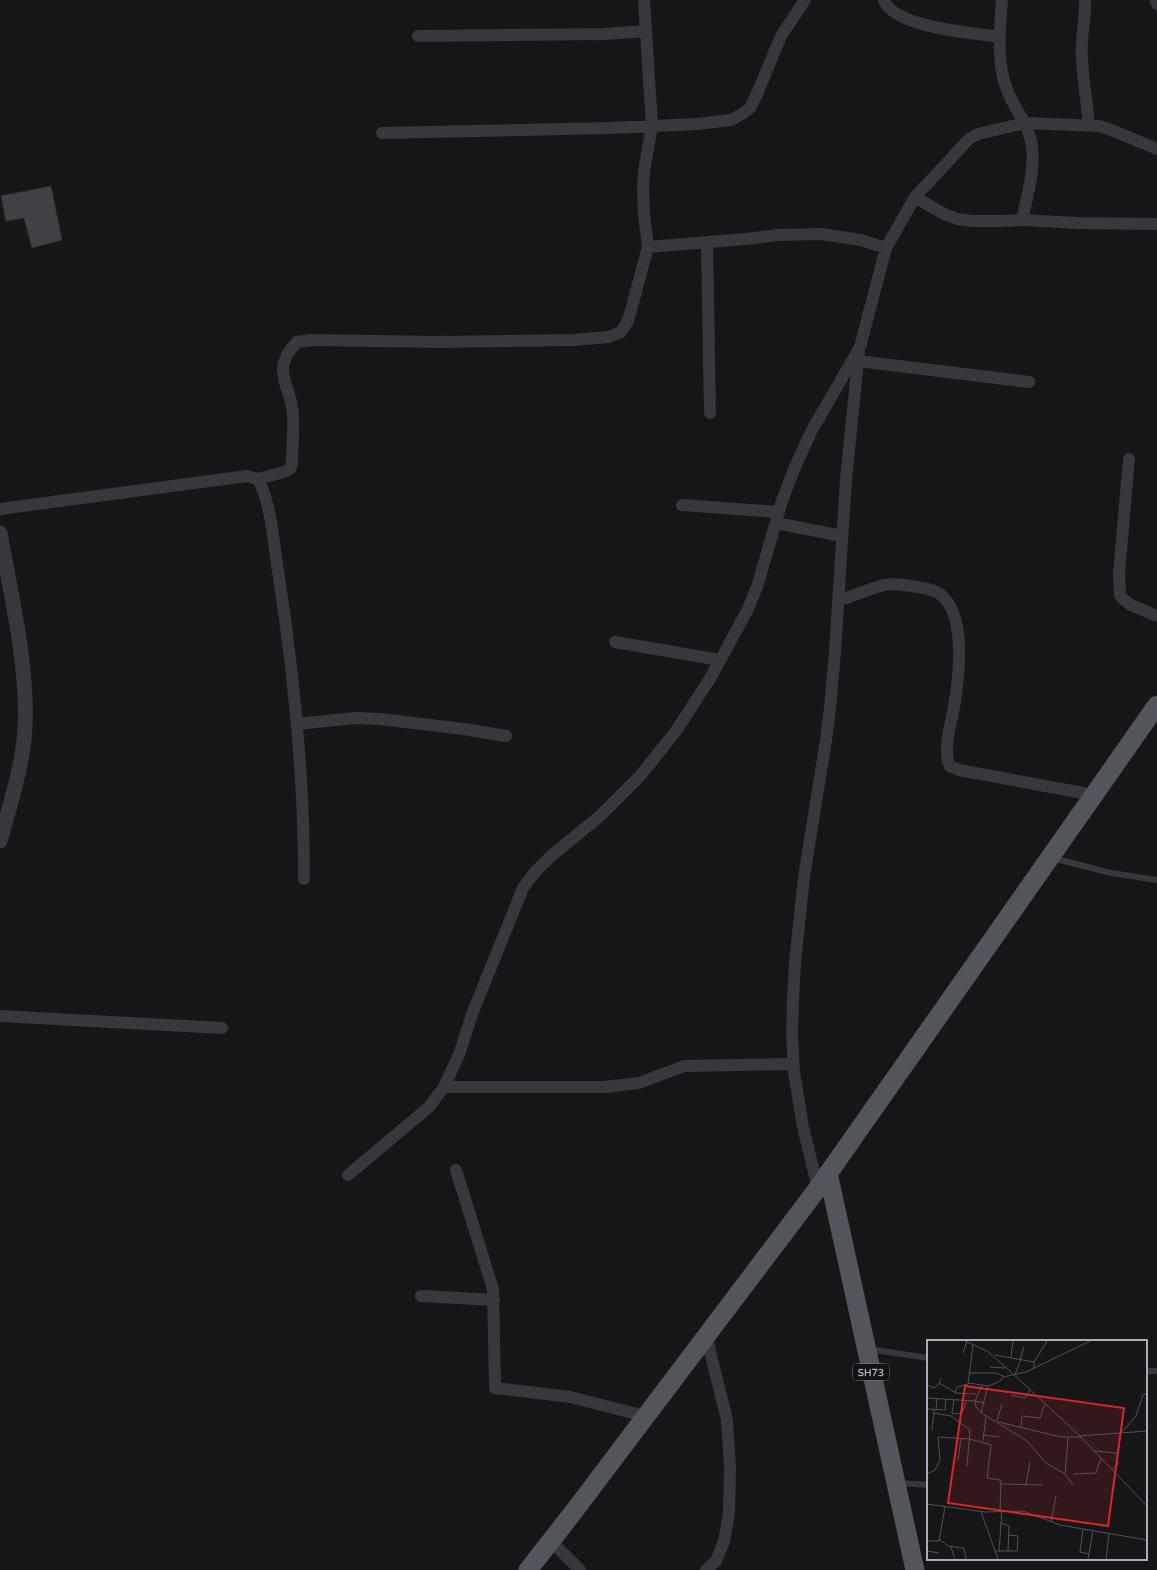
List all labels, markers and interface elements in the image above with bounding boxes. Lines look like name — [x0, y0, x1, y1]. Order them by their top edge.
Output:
inset map — [927, 1340, 1147, 1560]
road number: SH73 — [853, 1364, 889, 1380]

